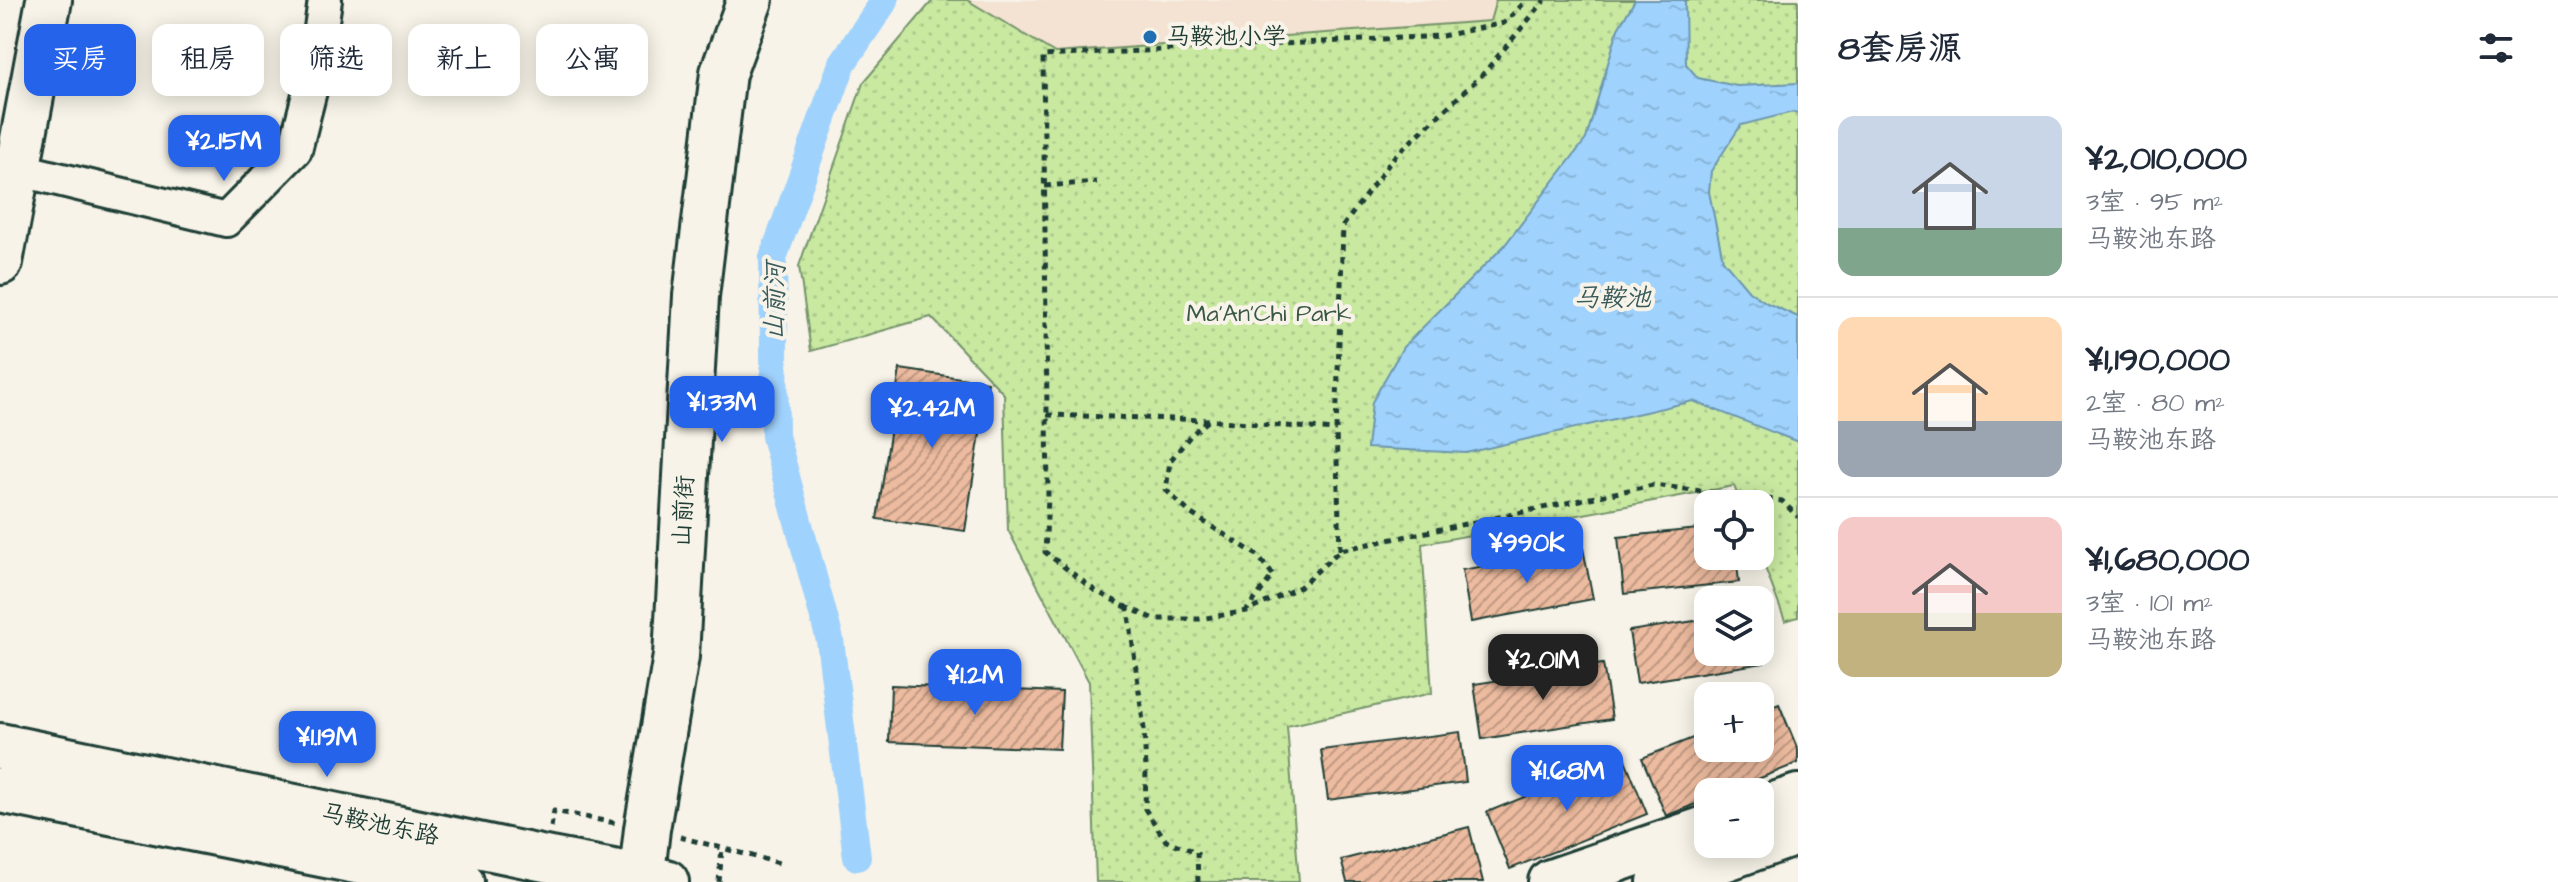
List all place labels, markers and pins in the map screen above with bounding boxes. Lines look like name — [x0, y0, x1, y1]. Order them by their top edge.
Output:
place label: 马鞍池小学 — [1166, 20, 1286, 54]
marker: 马鞍池小学 — [1141, 28, 1159, 46]
pin: ¥2.15M — [159, 115, 289, 183]
pin: ¥1.33M — [657, 376, 787, 444]
pin: ¥2.42M — [867, 382, 997, 450]
pin: ¥990K — [1471, 517, 1583, 585]
pin: ¥2.01M — [1478, 634, 1608, 702]
pin: ¥1.2M — [919, 649, 1031, 717]
pin: ¥1.19M — [262, 711, 392, 779]
pin: ¥1.68M — [1502, 745, 1632, 813]

